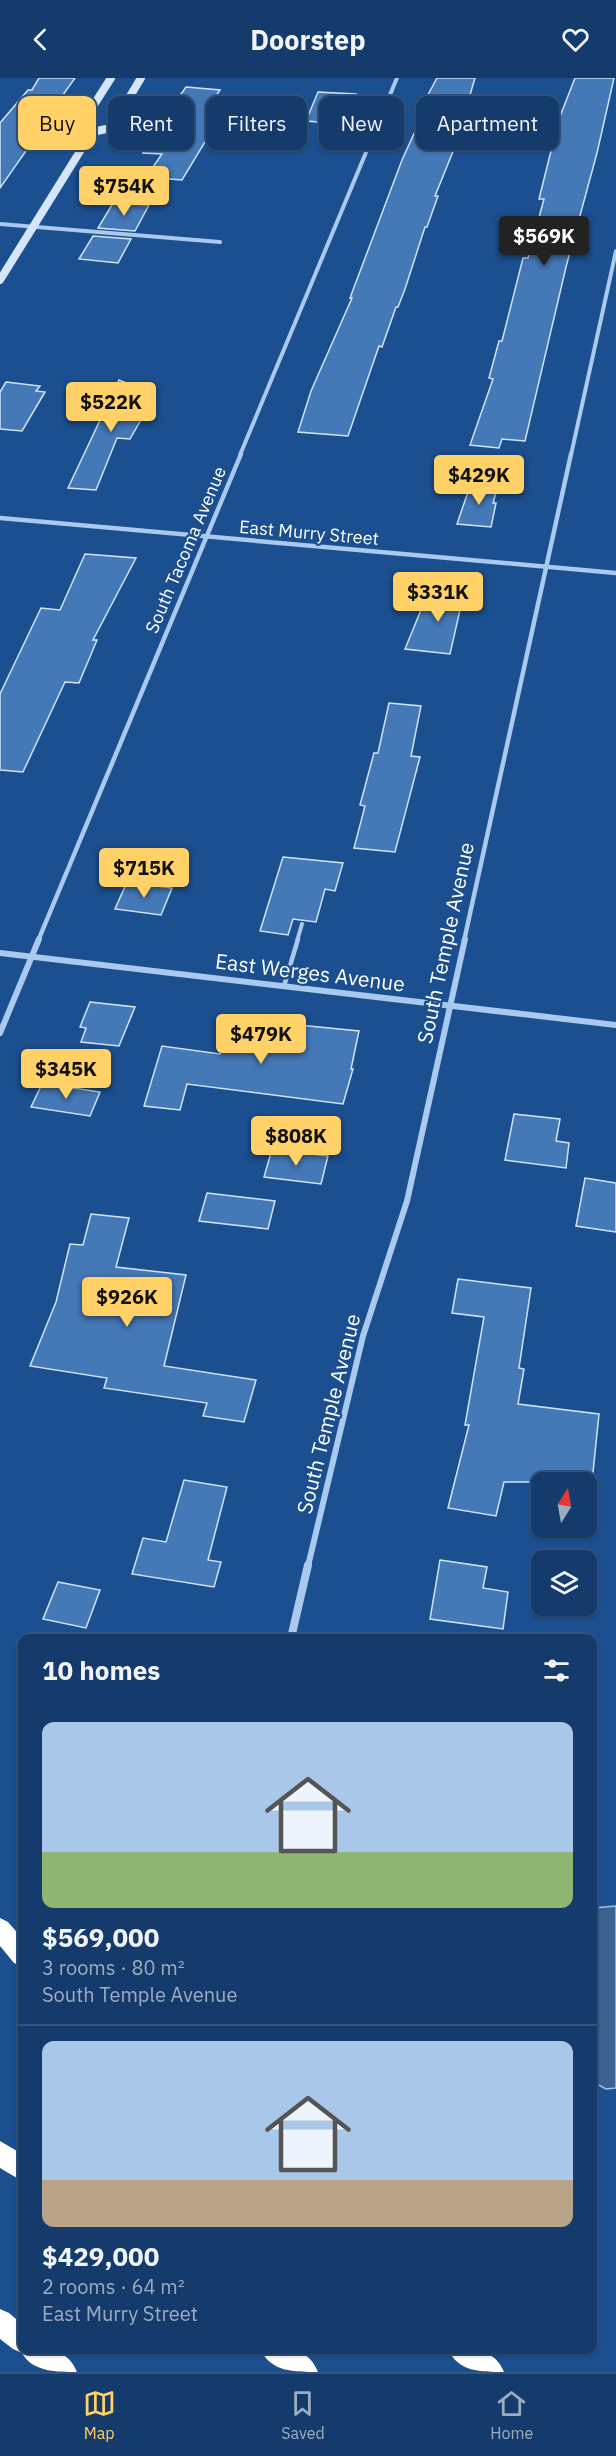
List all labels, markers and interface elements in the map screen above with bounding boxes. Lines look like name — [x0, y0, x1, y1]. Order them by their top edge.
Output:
text: Doorstep — [250, 22, 366, 57]
icon: back — [24, 23, 57, 56]
icon: heart — [559, 23, 592, 56]
chip: Buy — [18, 96, 96, 150]
chip: Rent — [108, 96, 194, 150]
chip: Filters — [206, 96, 307, 150]
chip: New — [319, 96, 404, 150]
chip: Apartment — [416, 96, 559, 150]
pin: $754K — [82, 166, 166, 217]
text: $754K — [93, 172, 155, 199]
pin: $569K — [502, 216, 586, 267]
text: $569K — [513, 222, 575, 249]
pin: $522K — [69, 382, 153, 433]
text: $522K — [80, 388, 142, 415]
pin: $429K — [437, 455, 521, 506]
text: $429K — [448, 461, 510, 488]
street label: South Tacoma Avenue — [140, 463, 231, 637]
street label: East Murry Street — [238, 515, 380, 550]
pin: $331K — [396, 572, 480, 623]
text: $331K — [407, 578, 469, 605]
street label: South Temple Avenue — [410, 840, 480, 1046]
pin: $715K — [102, 848, 186, 899]
text: $715K — [113, 854, 175, 881]
street label: East Werges Avenue — [214, 946, 407, 998]
pin: $479K — [219, 1014, 303, 1065]
text: $479K — [230, 1020, 292, 1047]
pin: $345K — [24, 1049, 108, 1100]
text: $345K — [35, 1055, 97, 1082]
pin: $808K — [254, 1116, 338, 1167]
text: $808K — [265, 1122, 327, 1149]
pin: $926K — [85, 1277, 169, 1328]
text: $926K — [96, 1283, 158, 1310]
street label: South Temple Avenue — [290, 1311, 366, 1517]
north arrow — [531, 1472, 597, 1538]
map controls — [531, 1472, 597, 1616]
button: layers — [531, 1550, 597, 1616]
text: 10 homes — [42, 1653, 160, 1687]
icon: filters — [540, 1654, 573, 1687]
icon: home — [254, 1761, 362, 1869]
text: $569,000 — [42, 1920, 159, 1954]
text: 3 rooms · 80 m² — [42, 1954, 185, 1981]
text: South Temple Avenue — [42, 1981, 237, 2008]
icon: home — [254, 2080, 362, 2188]
text: $429,000 — [42, 2239, 159, 2273]
text: 2 rooms · 64 m² — [42, 2273, 185, 2300]
text: East Murry Street — [42, 2300, 198, 2327]
tab: Map — [83, 2387, 116, 2443]
tab: Saved — [281, 2387, 325, 2443]
tab: Home — [490, 2387, 533, 2443]

